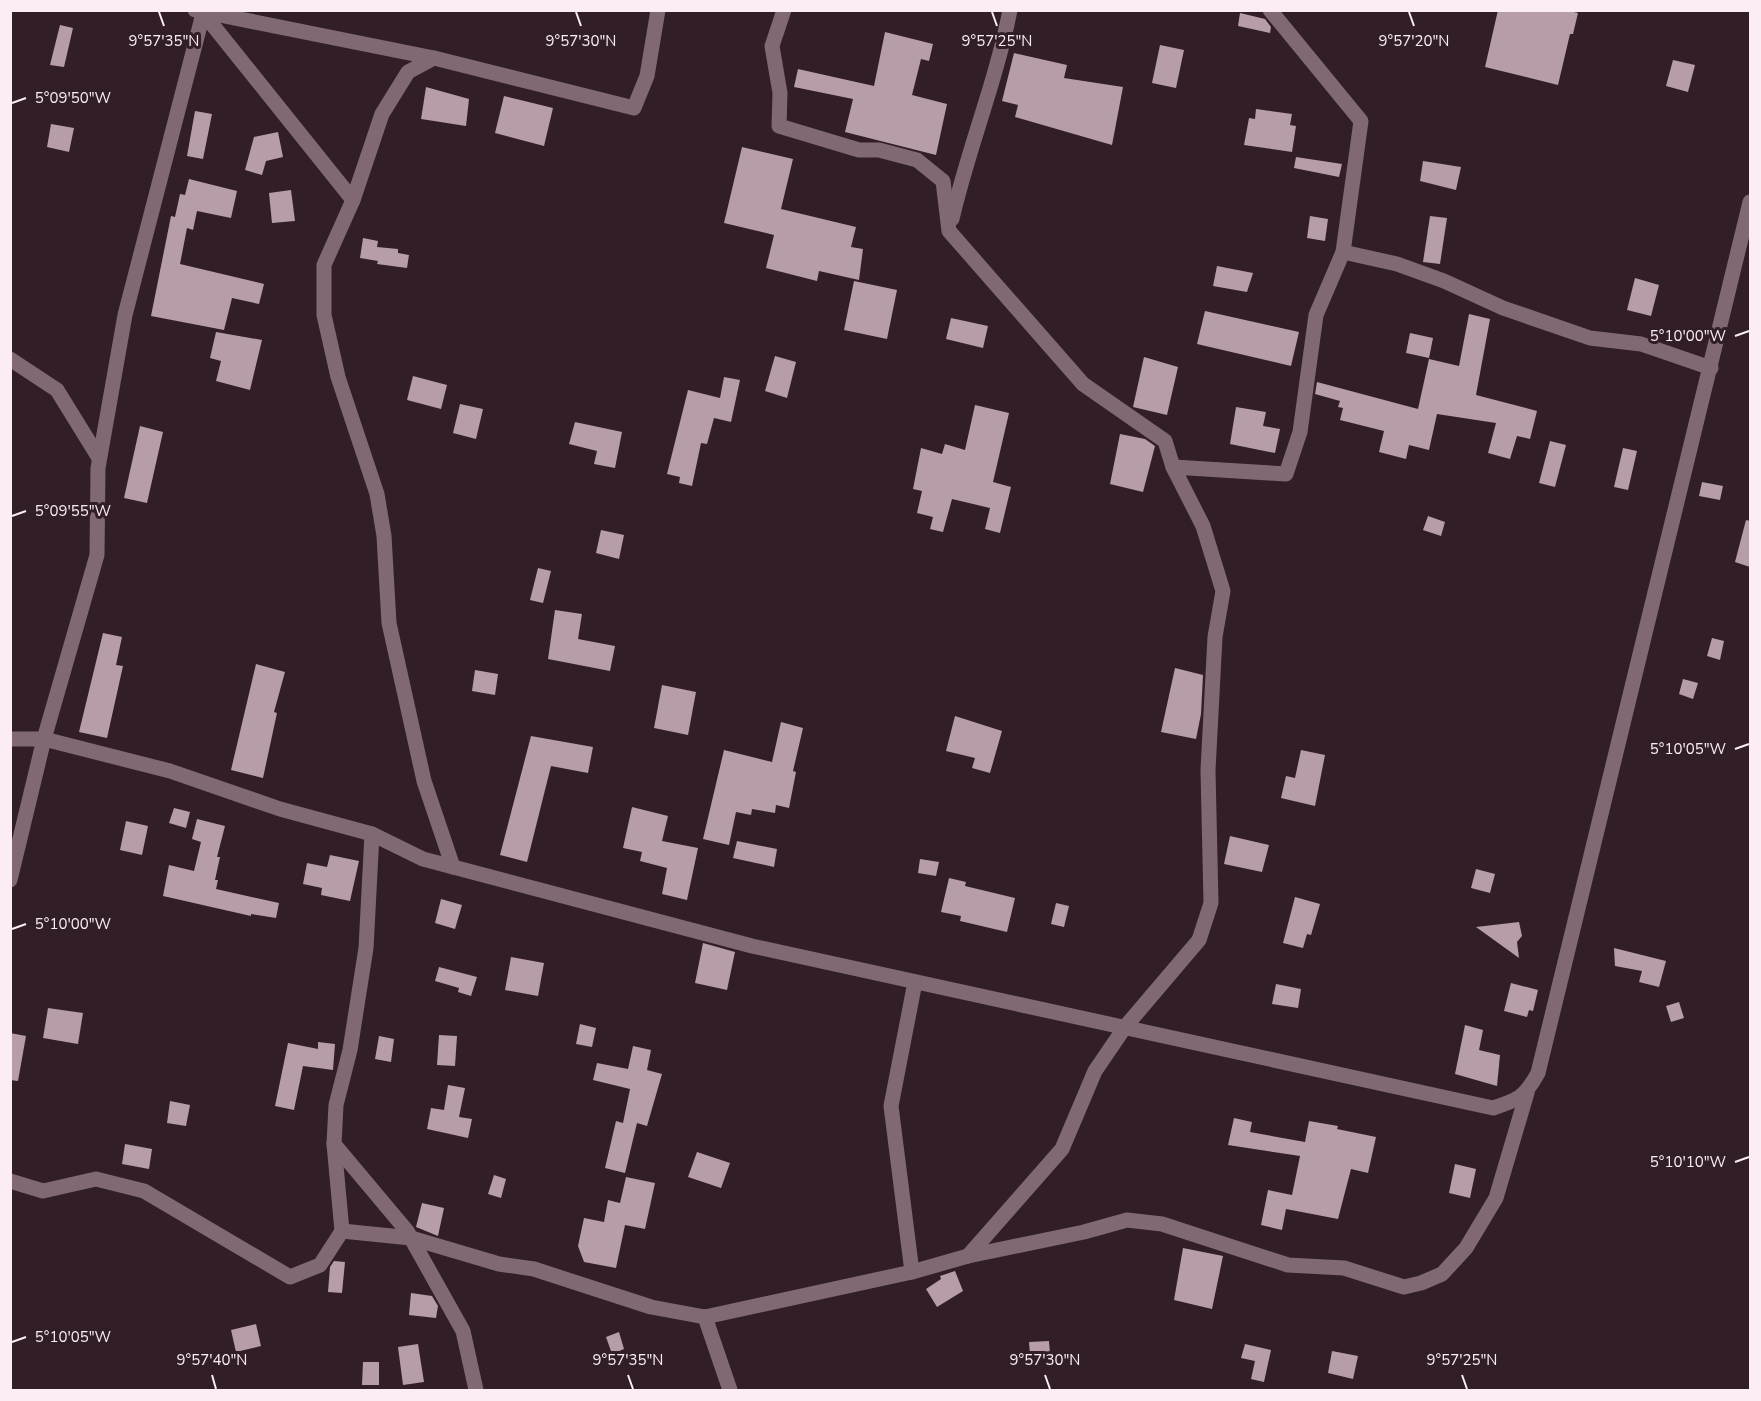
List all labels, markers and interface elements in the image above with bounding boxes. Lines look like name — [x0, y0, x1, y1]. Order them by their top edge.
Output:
text: 9°57'35"N — [129, 31, 199, 51]
text: 9°57'30"N — [546, 31, 616, 51]
text: 9°57'25"N — [962, 31, 1032, 51]
text: 9°57'20"N — [1379, 31, 1449, 51]
text: 5°09'50"W — [35, 88, 112, 108]
text: 5°10'00"W — [1650, 326, 1727, 346]
text: 5°09'55"W — [35, 501, 112, 521]
text: 5°10'05"W — [1650, 739, 1727, 759]
text: 5°10'00"W — [35, 914, 112, 934]
text: 5°10'10"W — [1650, 1152, 1727, 1172]
text: 5°10'05"W — [35, 1327, 112, 1347]
text: 9°57'40"N — [177, 1350, 247, 1370]
text: 9°57'35"N — [593, 1350, 663, 1370]
text: 9°57'30"N — [1010, 1350, 1080, 1370]
text: 9°57'25"N — [1427, 1350, 1497, 1370]

